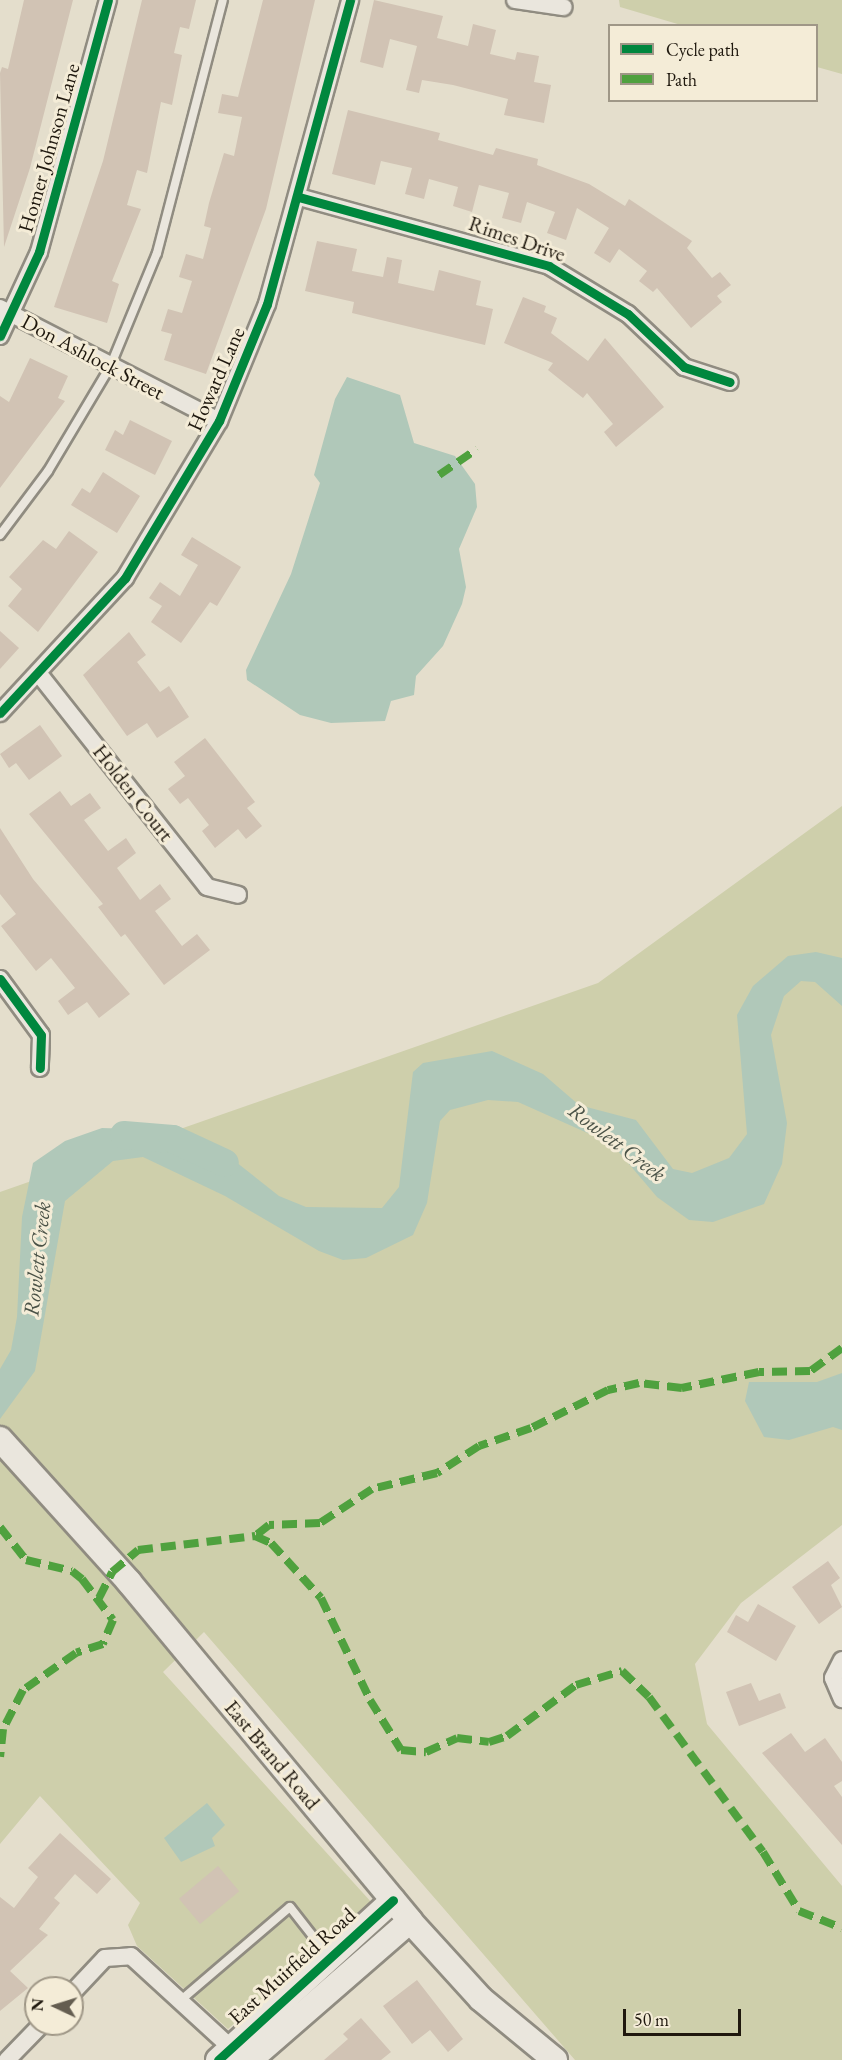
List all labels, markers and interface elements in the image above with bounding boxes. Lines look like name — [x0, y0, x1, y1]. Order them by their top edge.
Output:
legend — [608, 24, 818, 102]
text: Cycle path — [666, 38, 740, 61]
street label: Homer Johnson Lane — [13, 61, 85, 235]
text: Path — [666, 68, 697, 91]
street label: Rimes Drive — [465, 211, 569, 267]
street label: Don Ashlock Street — [17, 309, 169, 405]
street label: Howard Lane — [182, 323, 250, 435]
street label: Holden Court — [87, 739, 179, 847]
water label: Rowlett Creek — [563, 1097, 671, 1187]
water label: Rowlett Creek — [18, 1200, 56, 1318]
street label: East Brand Road — [219, 1695, 325, 1815]
street label: East Muirfield Road — [223, 1902, 361, 2030]
north arrow — [24, 1976, 84, 2036]
scale bar — [626, 1997, 744, 2035]
text: N — [27, 1998, 48, 2012]
text: 50 m — [634, 2008, 669, 2031]

